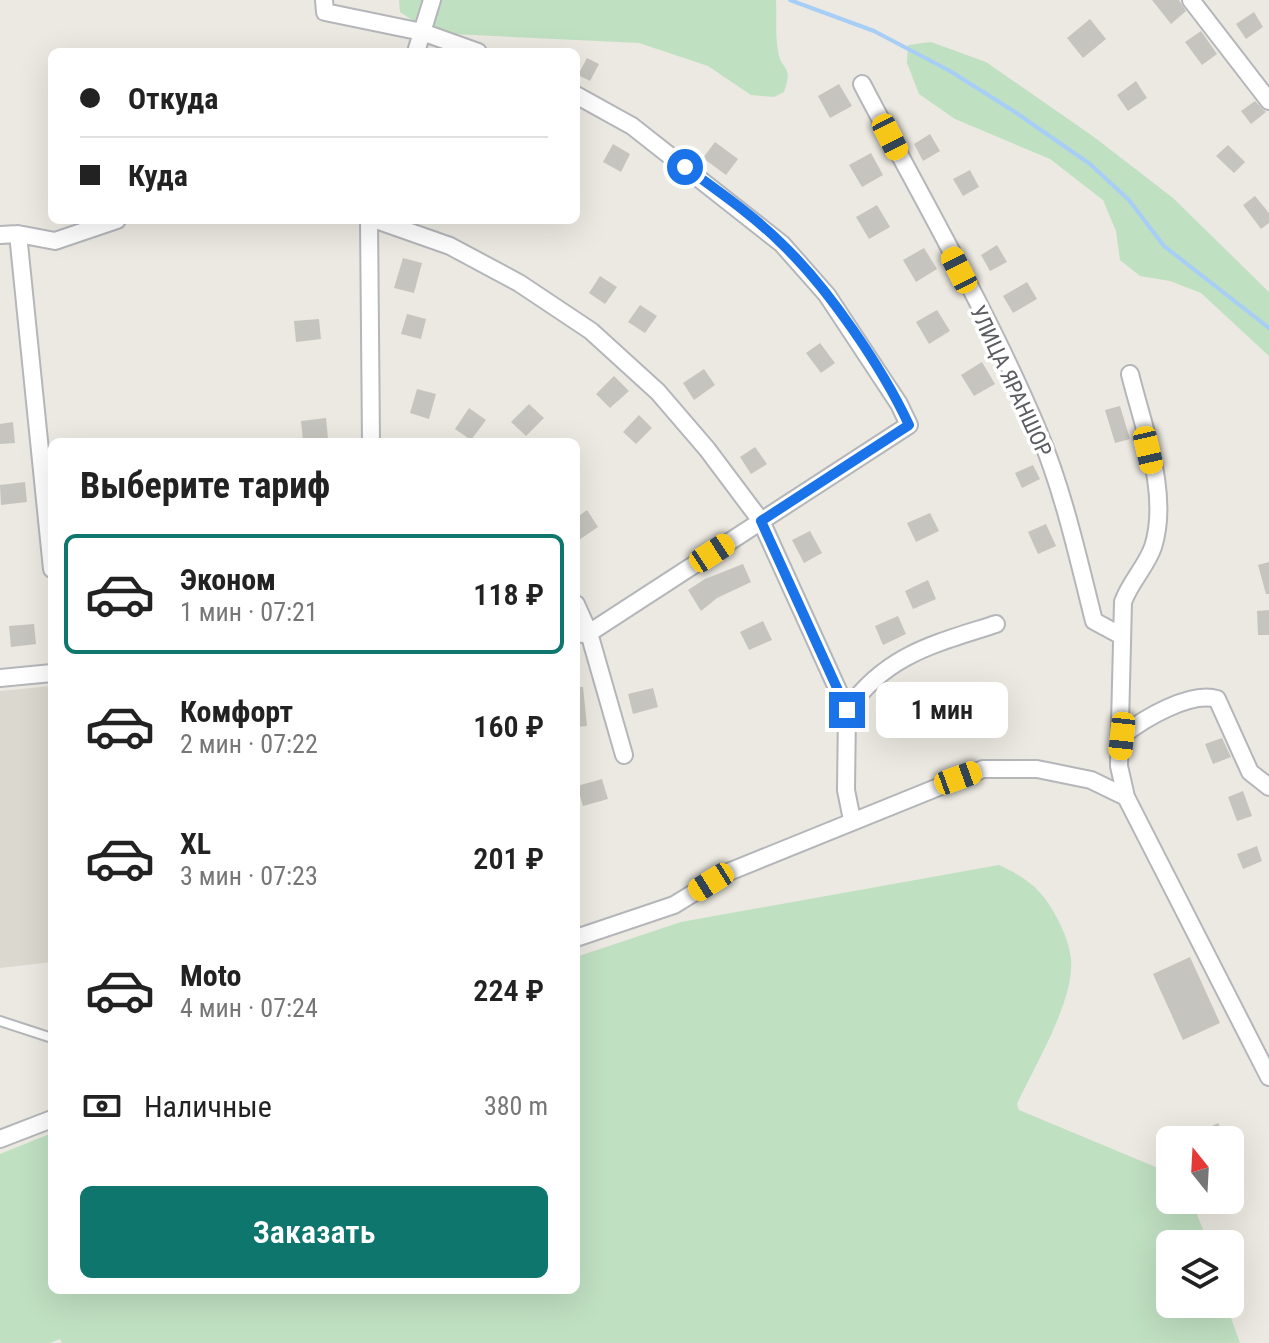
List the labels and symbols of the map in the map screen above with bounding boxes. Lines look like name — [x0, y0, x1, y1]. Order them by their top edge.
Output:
car — [868, 110, 912, 164]
route start — [667, 149, 703, 185]
car — [937, 243, 981, 297]
street label: УЛИЦА ЯРАНШОР — [965, 302, 1057, 460]
car — [1131, 424, 1165, 476]
car — [685, 530, 739, 576]
callout: 1 мин — [875, 682, 1007, 738]
route end — [829, 692, 865, 728]
car — [1108, 711, 1136, 761]
car — [931, 759, 985, 797]
car — [684, 859, 738, 905]
north arrow — [1156, 1126, 1244, 1214]

